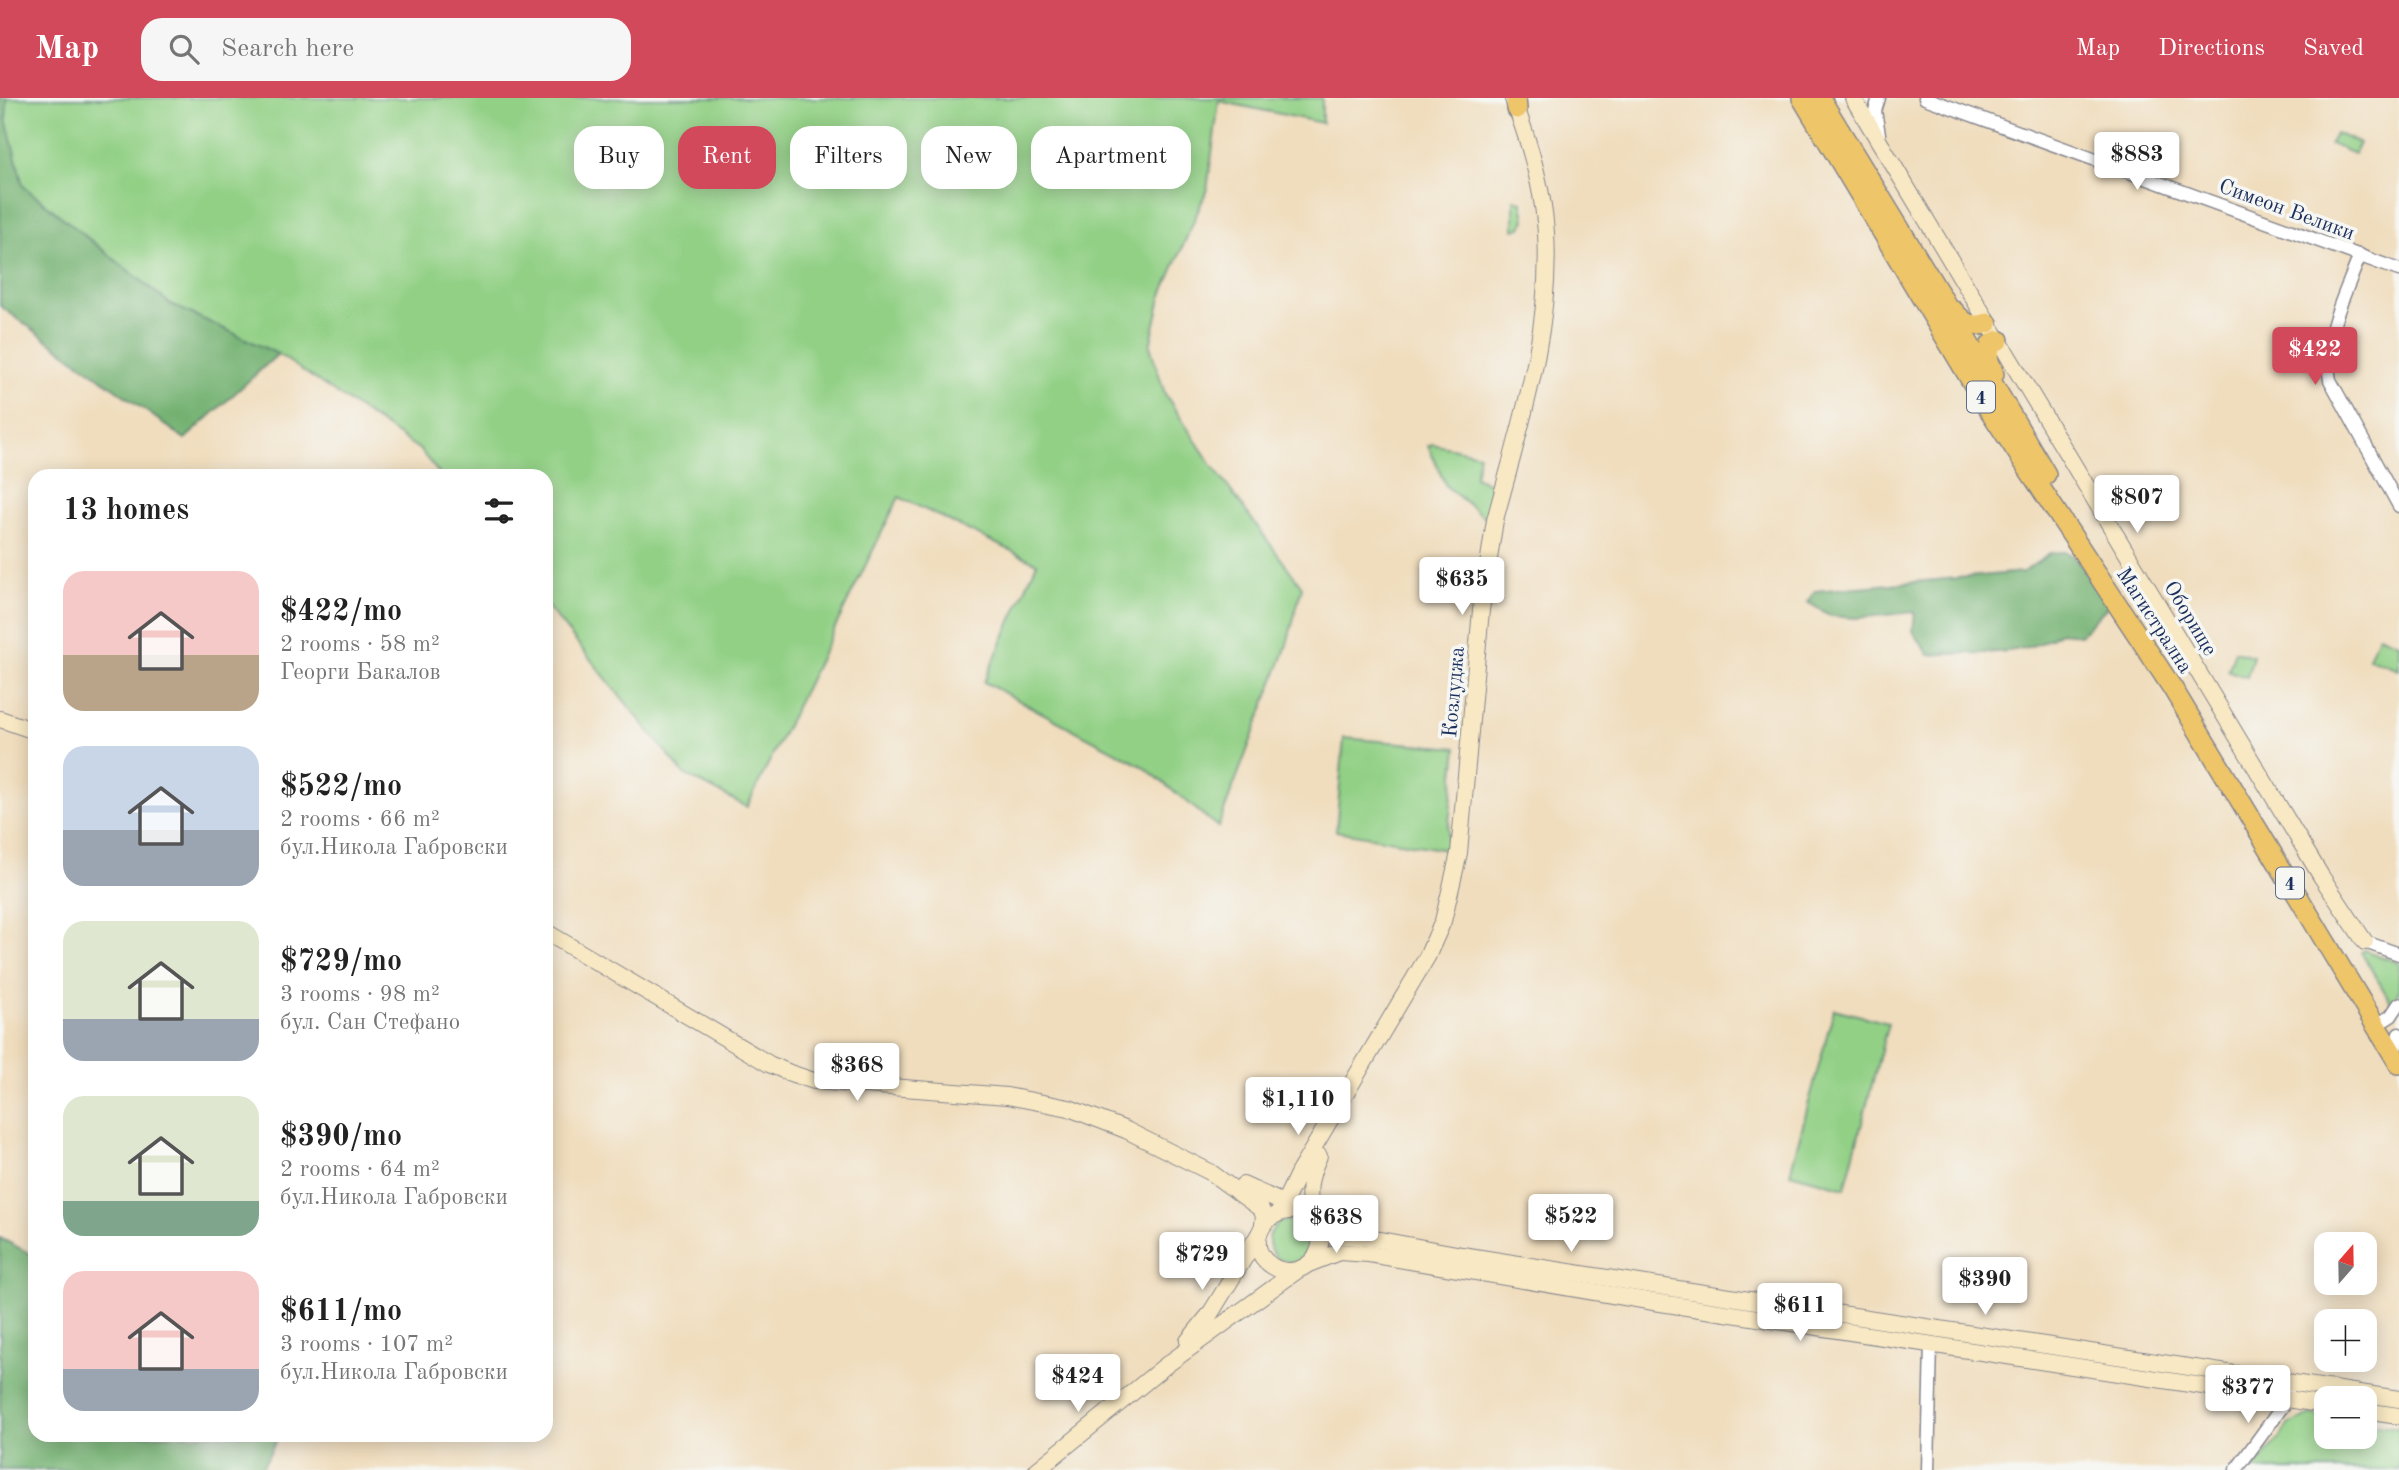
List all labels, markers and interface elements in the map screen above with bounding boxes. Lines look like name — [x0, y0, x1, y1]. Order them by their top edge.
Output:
search box — [141, 18, 631, 81]
icon: search — [165, 30, 203, 68]
text: Map — [35, 33, 99, 66]
text: Search here — [221, 36, 354, 62]
text: Map — [2076, 37, 2120, 61]
text: Directions — [2158, 37, 2265, 61]
text: Saved — [2303, 37, 2364, 61]
chip: Buy — [574, 126, 664, 189]
chip: Rent — [678, 126, 776, 189]
chip: Filters — [790, 126, 907, 189]
chip: New — [921, 126, 1017, 189]
chip: Apartment — [1031, 126, 1191, 189]
pin: $883 — [2096, 132, 2178, 192]
text: $883 — [2110, 143, 2164, 166]
street label: Симеон Велики — [2216, 176, 2357, 245]
pin: $422 — [2274, 328, 2356, 387]
text: $422 — [2288, 338, 2342, 361]
road number: 4 — [1967, 382, 1995, 412]
pin: $807 — [2096, 476, 2178, 535]
text: $807 — [2110, 486, 2164, 509]
icon: filters — [480, 492, 518, 530]
text: 13 homes — [63, 496, 189, 526]
pin: $635 — [1421, 558, 1503, 617]
street label: Магистрална — [2112, 564, 2196, 677]
text: $635 — [1435, 568, 1489, 591]
street label: Оборище — [2159, 578, 2220, 660]
text: $422/mo — [280, 597, 402, 627]
icon: home — [119, 599, 203, 683]
text: 2 rooms · 58 m² — [280, 633, 440, 656]
street label: Козлуджа — [1440, 646, 1469, 739]
text: Георги Бакалов — [280, 661, 441, 684]
text: $522/mo — [280, 772, 402, 802]
icon: home — [119, 774, 203, 858]
text: 2 rooms · 66 m² — [280, 808, 440, 831]
text: бул.Никола Габровски — [280, 836, 508, 859]
road number: 4 — [2276, 868, 2304, 898]
text: $729/mo — [280, 947, 402, 977]
icon: home — [119, 949, 203, 1033]
text: 3 rooms · 98 m² — [280, 983, 440, 1006]
text: бул. Сан Стефано — [280, 1011, 460, 1034]
pin: $368 — [816, 1044, 898, 1103]
text: $368 — [830, 1054, 884, 1077]
pin: $1,110 — [1241, 1077, 1355, 1137]
text: $1,110 — [1261, 1088, 1335, 1111]
text: $390/mo — [280, 1122, 402, 1152]
icon: home — [119, 1124, 203, 1208]
text: 2 rooms · 64 m² — [280, 1158, 440, 1181]
text: бул.Никола Габровски — [280, 1186, 508, 1209]
pin: $522 — [1530, 1194, 1612, 1254]
pin: $638 — [1295, 1196, 1377, 1255]
text: $522 — [1544, 1205, 1598, 1228]
text: $638 — [1309, 1206, 1363, 1229]
pin: $729 — [1161, 1232, 1243, 1292]
north arrow — [2314, 1232, 2376, 1295]
map controls — [2314, 1232, 2377, 1449]
text: $729 — [1175, 1243, 1229, 1266]
pin: $390 — [1944, 1258, 2026, 1317]
text: $390 — [1958, 1268, 2012, 1291]
pin: $611 — [1759, 1284, 1841, 1343]
text: $611 — [1773, 1294, 1827, 1317]
text: $611/mo — [280, 1297, 402, 1327]
icon: home — [119, 1299, 203, 1383]
button: + — [2314, 1309, 2377, 1372]
text: 3 rooms · 107 m² — [280, 1333, 453, 1356]
pin: $424 — [1037, 1354, 1119, 1414]
text: бул.Никола Габровски — [280, 1361, 508, 1384]
text: $424 — [1051, 1365, 1105, 1388]
pin: $377 — [2207, 1366, 2289, 1425]
text: $377 — [2221, 1376, 2275, 1399]
button: − — [2314, 1386, 2377, 1449]

